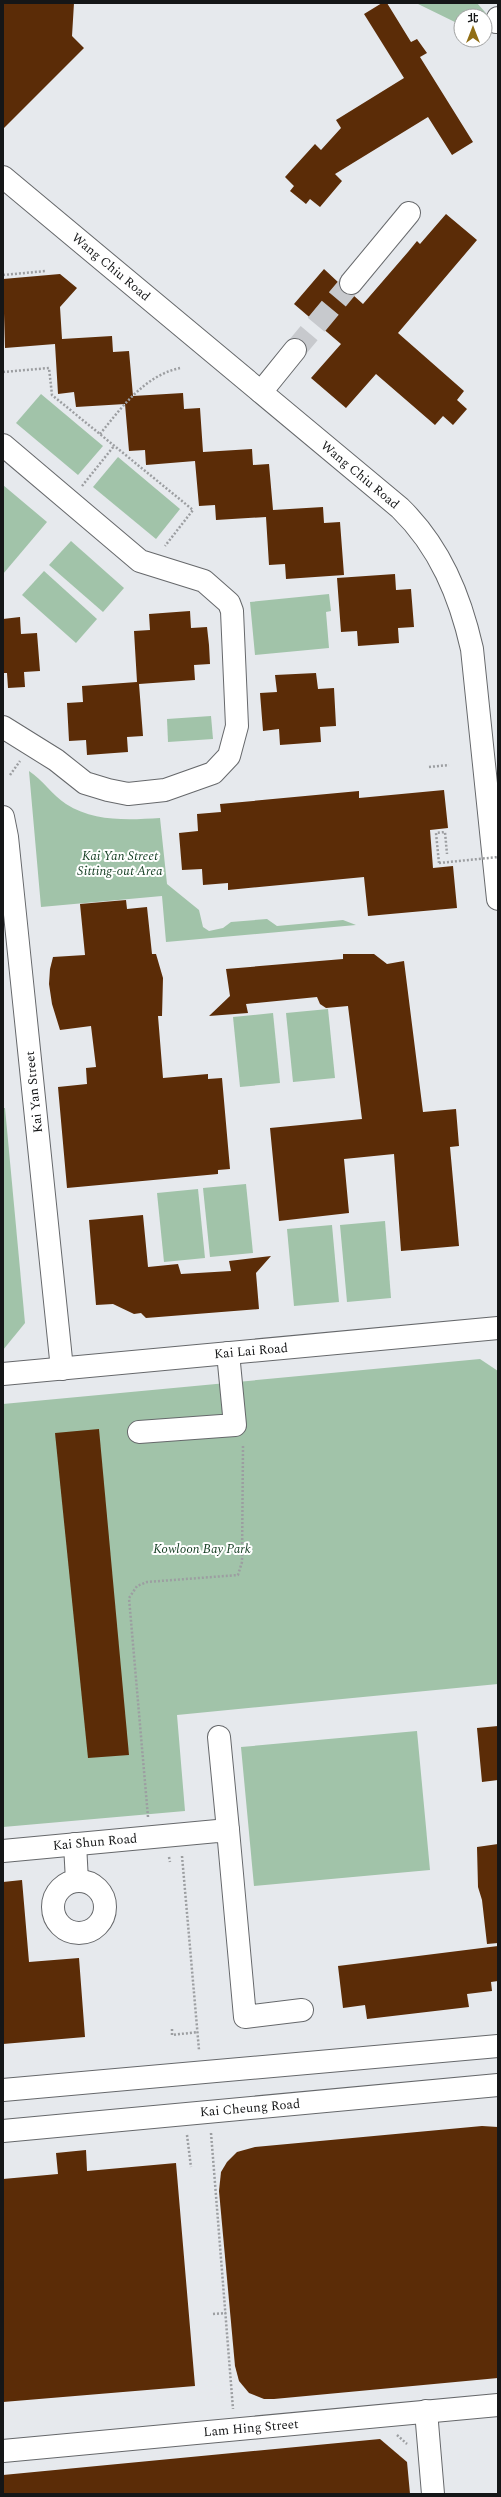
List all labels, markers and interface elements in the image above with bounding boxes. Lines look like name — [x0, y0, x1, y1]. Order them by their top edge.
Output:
north arrow — [453, 8, 493, 48]
text: 北 — [468, 10, 479, 27]
street label: Wang Chiu Road — [67, 228, 155, 306]
street label: Wang Chiu Road — [316, 436, 404, 514]
park label: Kai Yan Street Sitting-out Area — [77, 846, 163, 881]
street label: Kai Yan Street — [20, 1050, 48, 1134]
street label: Kai Lai Road — [213, 1338, 289, 1364]
park label: Kowloon Bay Park — [153, 1539, 251, 1559]
street label: Kai Shun Road — [52, 1828, 138, 1856]
street label: Kai Cheung Road — [199, 2094, 301, 2122]
street label: Lam Hing Street — [203, 2414, 300, 2442]

